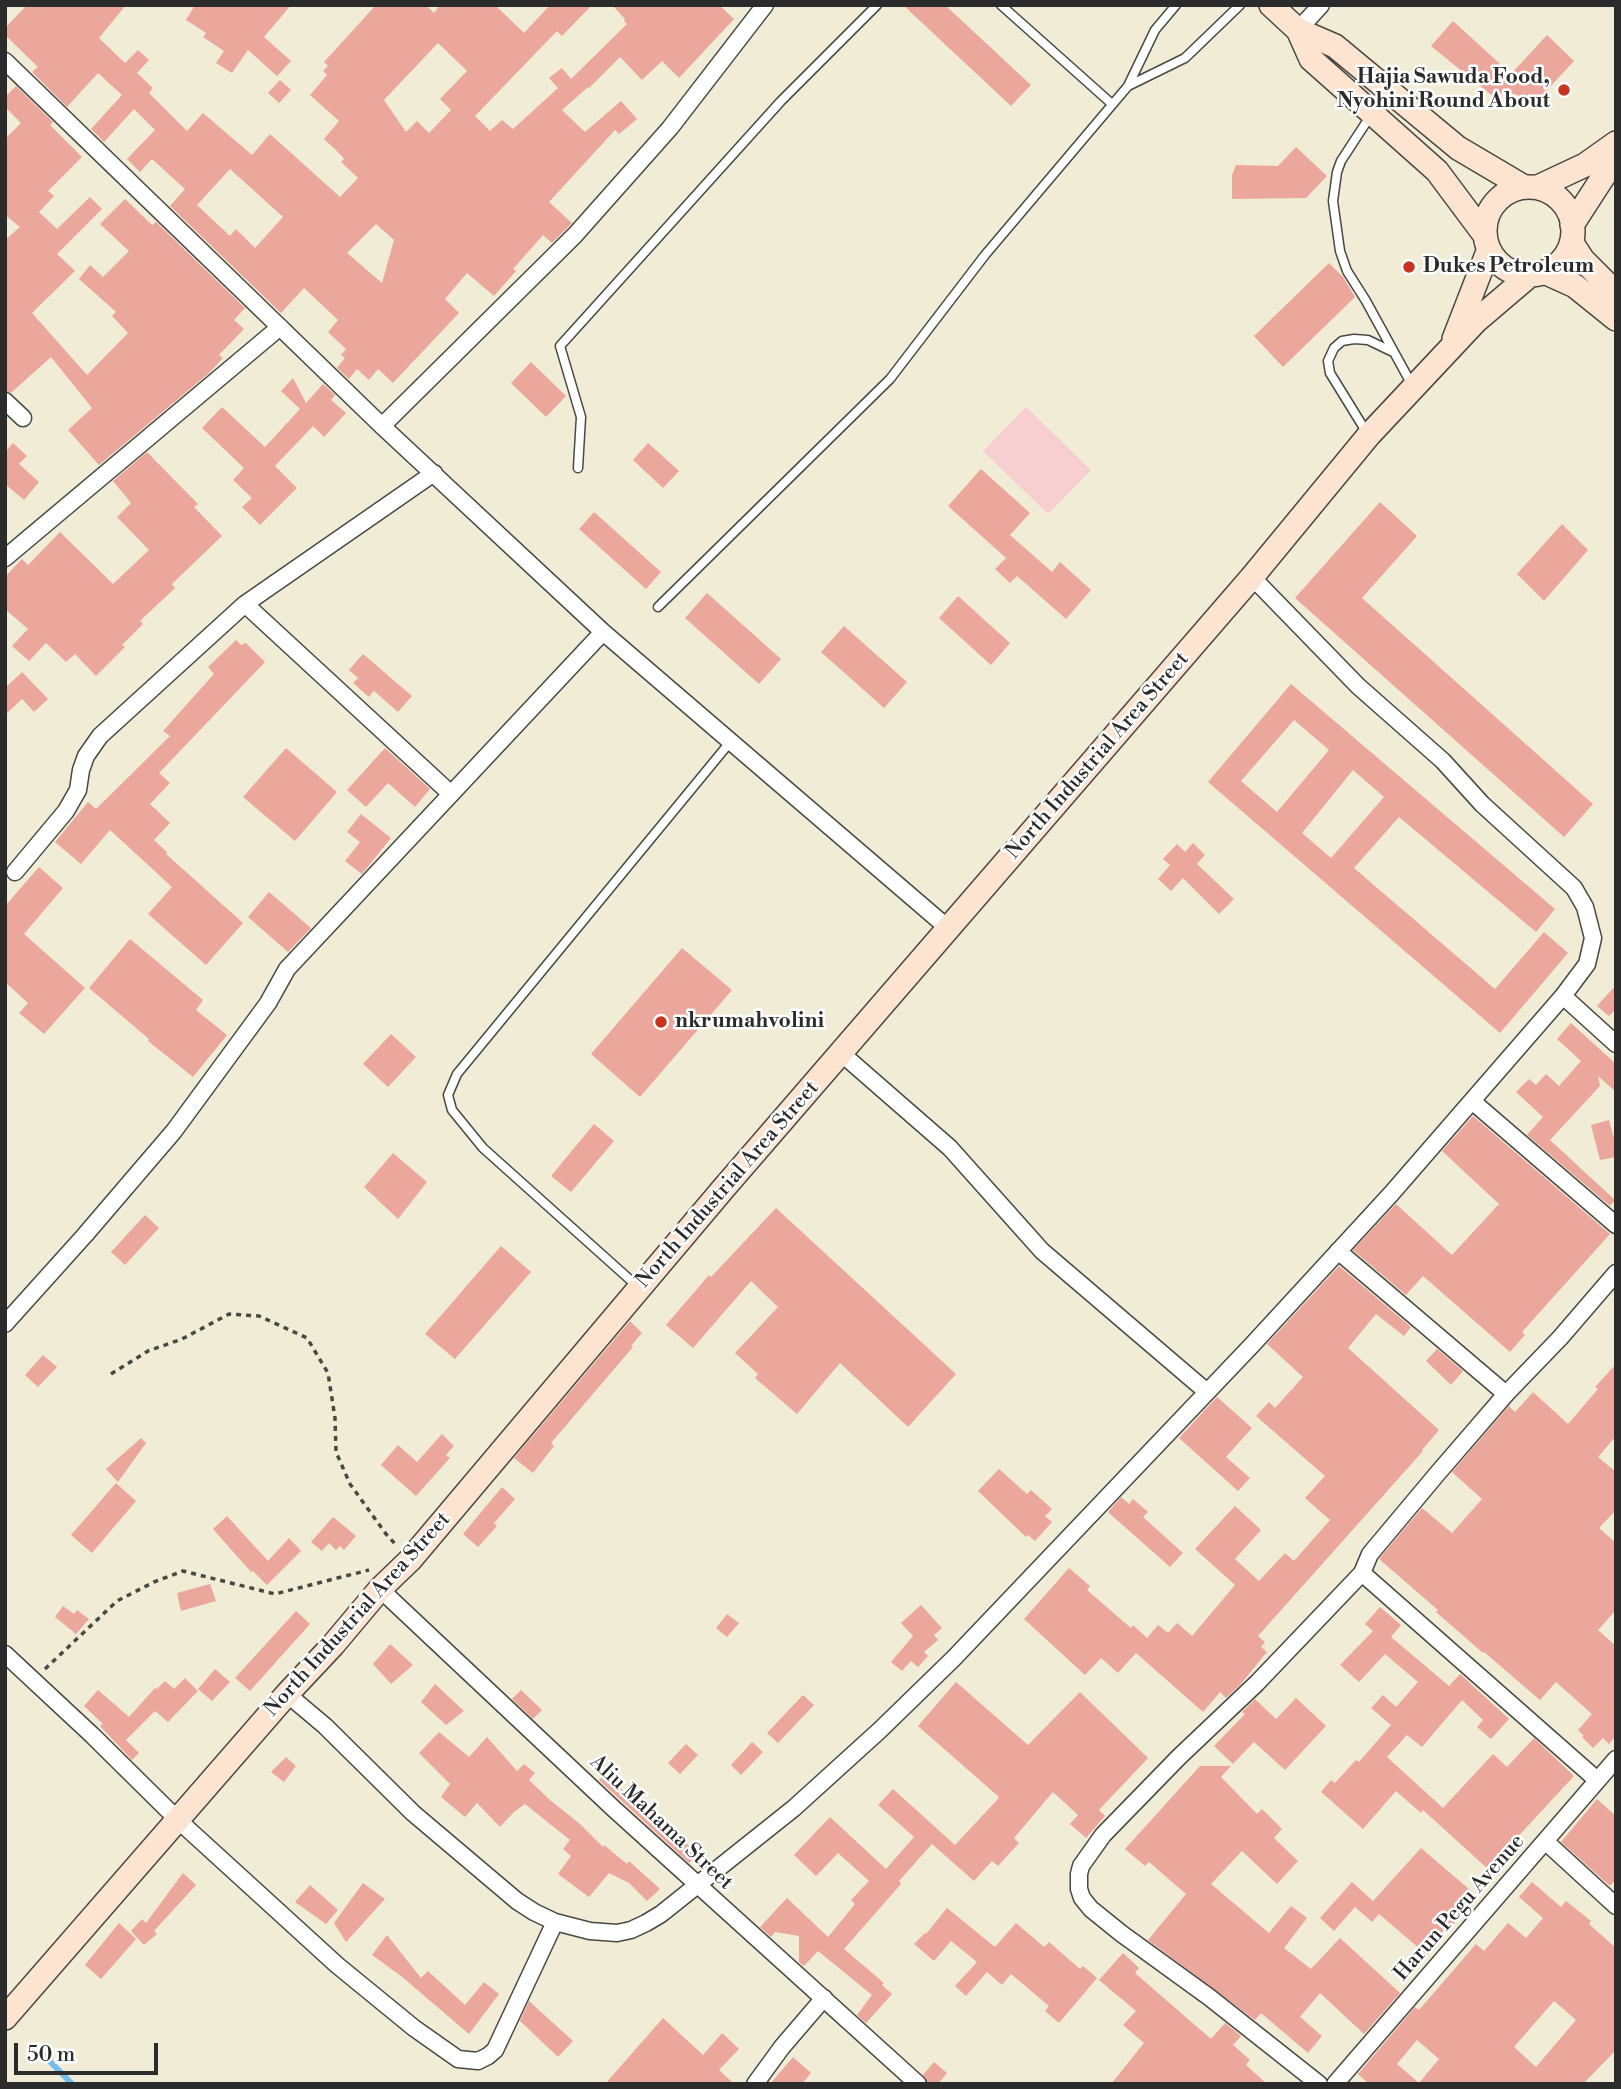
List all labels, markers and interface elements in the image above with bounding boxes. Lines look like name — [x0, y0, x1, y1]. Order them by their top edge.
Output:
place label: Hajia Sawuda Food, Nyohini Round About — [1337, 65, 1550, 115]
marker: Hajia Sawuda Food, Nyohini Round About — [1556, 82, 1572, 98]
place label: Dukes Petroleum — [1423, 254, 1594, 280]
marker: Dukes Petroleum — [1401, 259, 1417, 275]
street label: North Industrial Area Street — [1001, 647, 1195, 865]
place label: nkrumahvolini — [675, 1009, 824, 1035]
marker: nkrumahvolini — [653, 1014, 669, 1030]
street label: North Industrial Area Street — [631, 1076, 825, 1294]
street label: North Industrial Area Street — [260, 1508, 456, 1722]
street label: Aliu Mahama Street — [584, 1750, 738, 1896]
street label: Harun Pegu Avenue — [1389, 1830, 1531, 1986]
scale bar — [18, 2030, 161, 2074]
text: 50 m — [27, 2042, 75, 2068]

